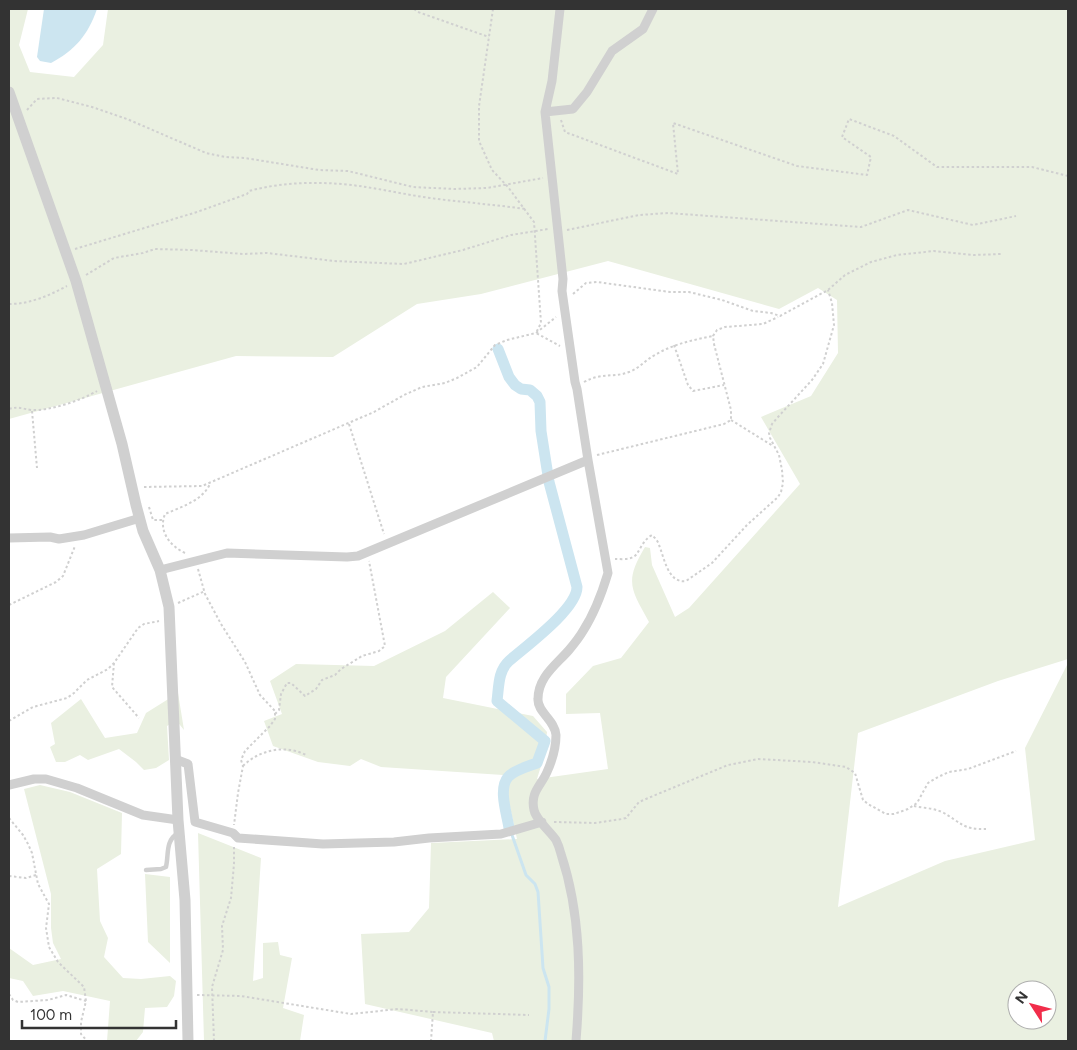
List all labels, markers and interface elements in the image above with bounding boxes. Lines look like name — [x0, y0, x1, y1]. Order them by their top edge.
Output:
north arrow — [1007, 980, 1057, 1030]
text: N — [1012, 988, 1032, 1007]
scale bar — [22, 998, 176, 1030]
text: 100 m — [30, 1006, 72, 1024]

